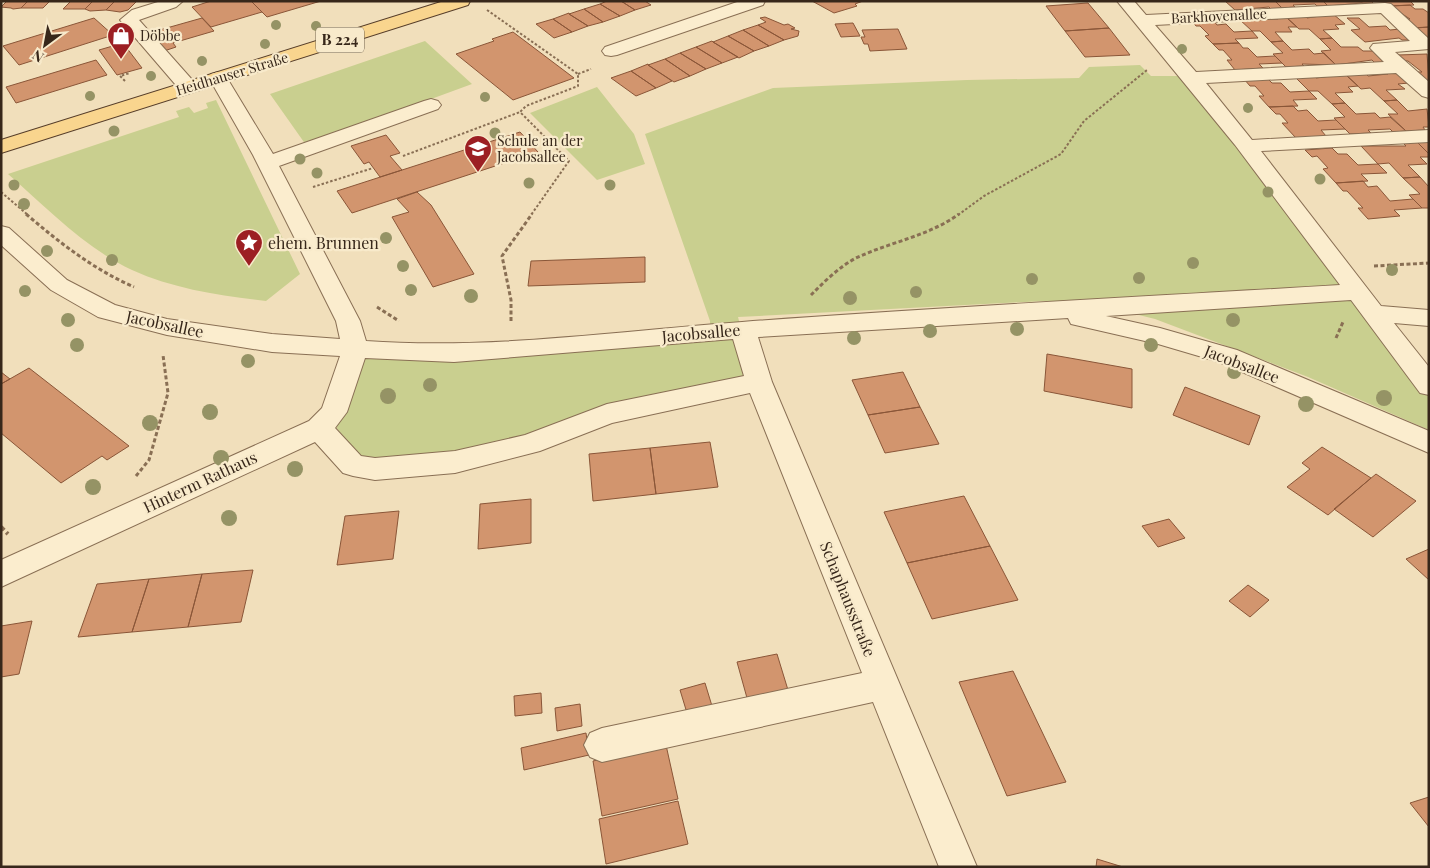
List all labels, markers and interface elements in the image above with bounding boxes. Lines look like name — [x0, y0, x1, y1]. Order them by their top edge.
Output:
street label: Barkhovenallee — [1171, 4, 1267, 27]
north arrow — [20, 20, 70, 70]
shop icon: Döbbe — [106, 21, 136, 60]
place label: Döbbe — [140, 26, 181, 45]
road number: B 224 — [316, 28, 364, 52]
text: N — [29, 46, 47, 67]
street label: Heidhauser Straße — [173, 47, 290, 100]
place label: Schule an der Jacobsallee — [496, 131, 583, 166]
school or university icon: Schule an der Jacobsallee — [463, 134, 493, 173]
place icon: ehem. Brunnen — [234, 228, 264, 267]
place label: ehem. Brunnen — [268, 232, 379, 253]
street label: Jacobsallee — [123, 305, 206, 342]
street label: Jacobsallee — [660, 319, 741, 346]
street label: Jacobsallee — [1201, 339, 1283, 387]
street label: Hinterm Rathaus — [139, 446, 260, 517]
street label: Schaphausstraße — [816, 538, 881, 659]

